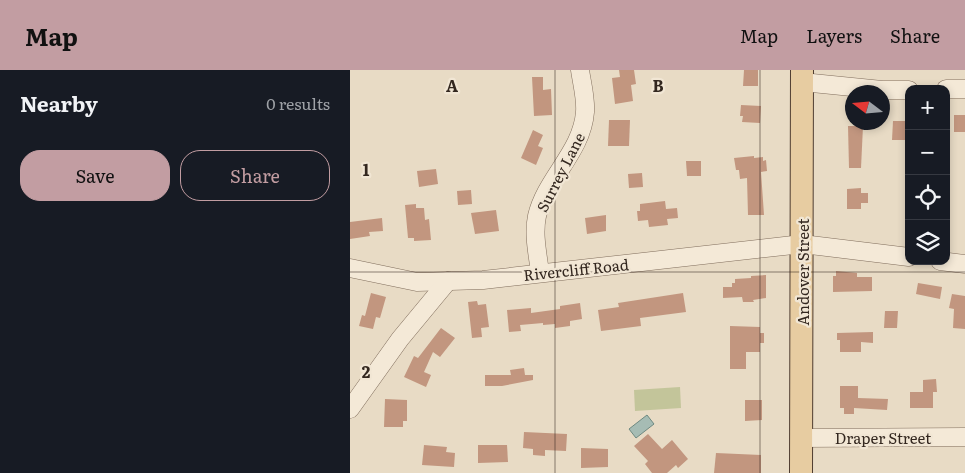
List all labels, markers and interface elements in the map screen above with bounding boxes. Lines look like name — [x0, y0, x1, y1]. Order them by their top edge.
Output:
text: Map — [25, 18, 78, 53]
text: Map — [740, 22, 778, 49]
text: Layers — [806, 22, 862, 49]
text: Share — [890, 22, 940, 49]
text: A — [446, 73, 458, 97]
text: B — [652, 73, 664, 97]
north arrow — [845, 85, 890, 130]
map controls — [905, 85, 950, 265]
button: + — [905, 85, 950, 130]
text: Nearby — [20, 87, 98, 118]
text: 0 results — [266, 91, 330, 115]
street label: Surrey Lane — [530, 128, 590, 216]
button: − — [905, 130, 950, 175]
button: Save — [20, 150, 170, 201]
button: Share — [180, 150, 330, 201]
text: 1 — [363, 157, 370, 181]
button: locate — [905, 175, 950, 220]
street label: Andover Street — [791, 218, 814, 326]
button: layers — [905, 220, 950, 265]
street label: Rivercliff Road — [522, 252, 630, 286]
text: 2 — [362, 359, 371, 383]
street label: Draper Street — [835, 426, 931, 449]

